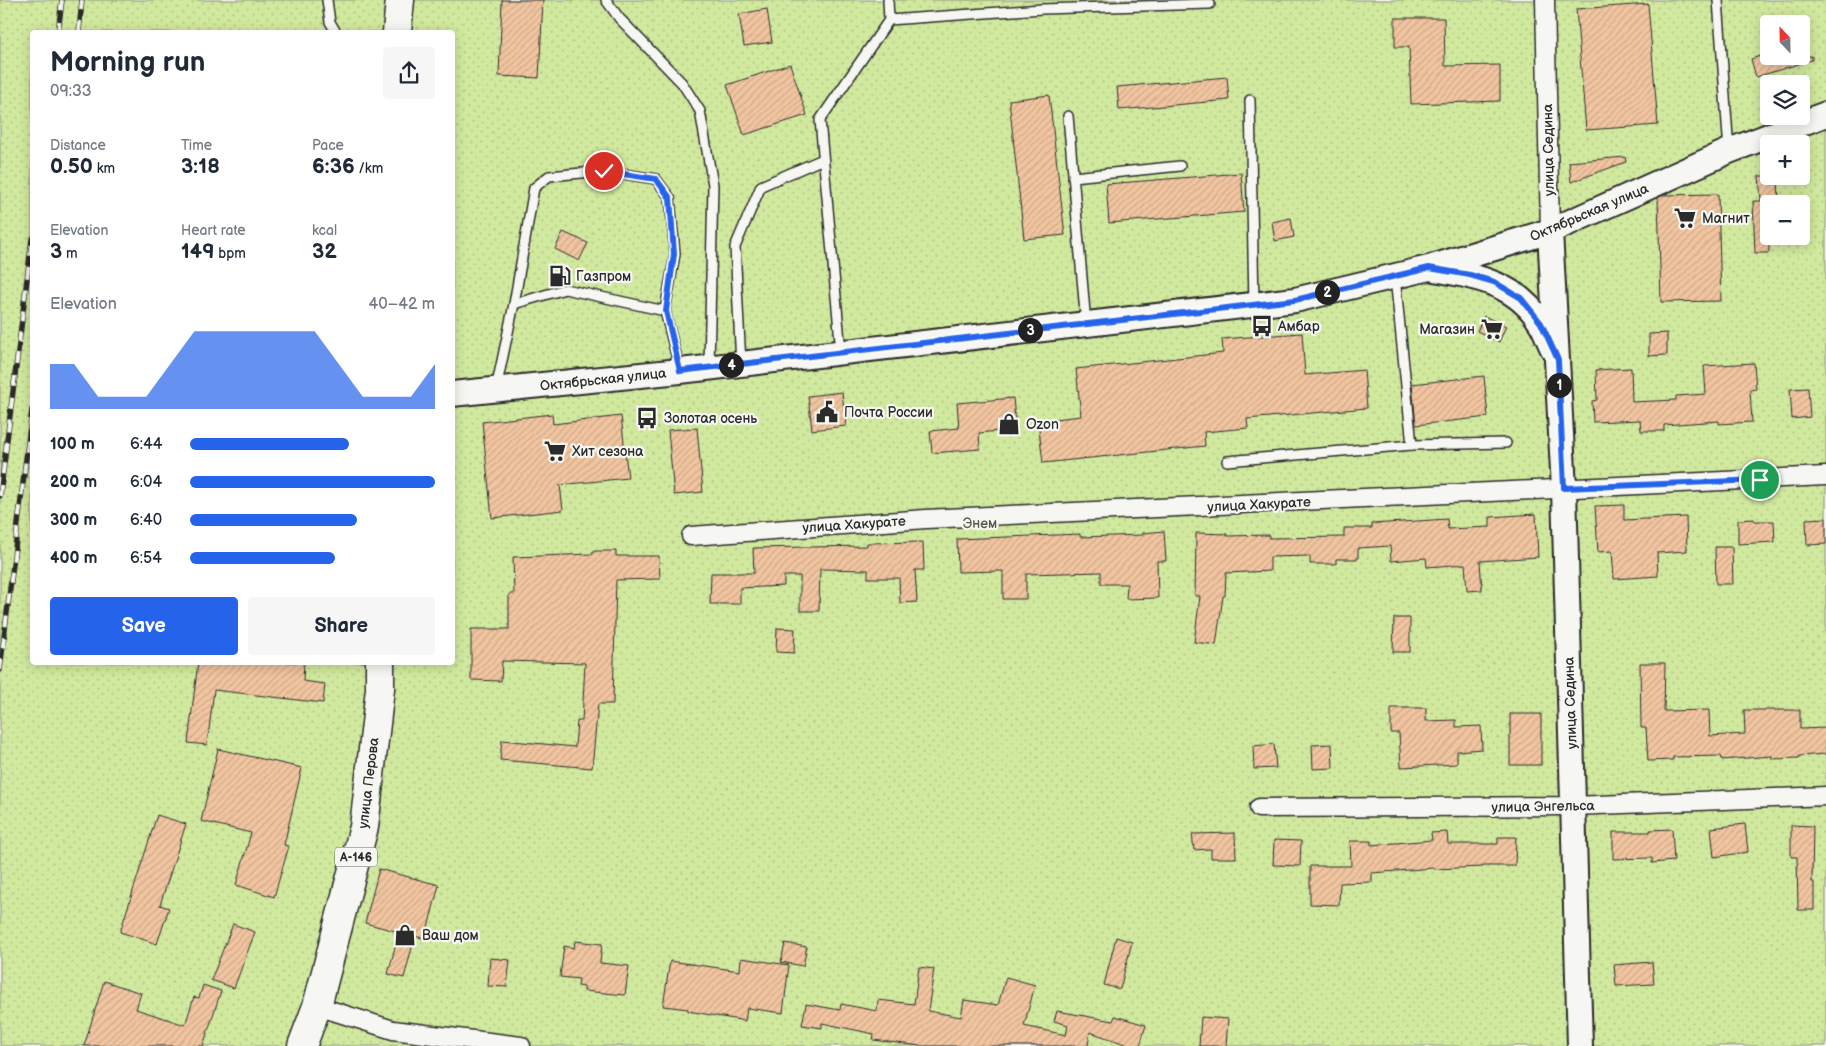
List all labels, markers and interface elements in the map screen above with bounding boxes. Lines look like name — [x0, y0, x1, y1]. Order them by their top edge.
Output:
north arrow — [1760, 15, 1810, 65]
map controls — [1760, 15, 1810, 245]
text: Morning run — [50, 46, 205, 79]
button: share — [383, 47, 435, 99]
button: layers — [1760, 75, 1810, 125]
text: 09:33 — [50, 82, 92, 101]
street label: улица Седина — [1539, 103, 1558, 196]
button: + — [1760, 135, 1810, 185]
text: Distance — [50, 137, 106, 154]
text: Time — [181, 137, 212, 154]
text: Pace — [312, 137, 344, 154]
pin — [583, 150, 625, 192]
text: 0.50 — [50, 154, 93, 179]
text: 3:18 — [181, 154, 220, 179]
text: 6:36 — [312, 154, 355, 179]
icon: check — [590, 157, 618, 185]
text: km — [93, 160, 115, 177]
text: /km — [355, 160, 383, 177]
street label: Октябрьская улица — [1527, 180, 1652, 245]
button: − — [1760, 195, 1810, 245]
supermarket icon: Магнит — [1672, 205, 1698, 231]
place label: Магнит — [1702, 210, 1750, 227]
text: Elevation — [50, 222, 108, 239]
text: Heart rate — [181, 222, 246, 239]
text: kcal — [312, 222, 337, 239]
text: 3 — [50, 239, 62, 264]
text: 149 — [181, 239, 215, 264]
text: 32 — [312, 239, 337, 264]
text: m — [62, 245, 78, 262]
text: bpm — [215, 245, 246, 262]
fuel station icon: Газпром — [547, 263, 573, 289]
place label: Газпром — [576, 268, 631, 285]
pin: 2 — [1314, 280, 1340, 304]
text: 2 — [1323, 284, 1332, 301]
text: Elevation — [50, 295, 117, 314]
text: 40–42 m — [369, 295, 435, 314]
bus stop icon: Амбар — [1249, 313, 1275, 339]
supermarket icon: Магазин — [1479, 316, 1505, 342]
pin: 3 — [1018, 318, 1042, 342]
place label: Амбар — [1277, 318, 1320, 335]
place label: Магазин — [1419, 321, 1475, 338]
text: 3 — [1026, 322, 1035, 339]
pin: 4 — [718, 352, 744, 378]
text: 4 — [727, 357, 736, 374]
street label: Октябрьская улица — [539, 364, 668, 395]
pin: 1 — [1546, 372, 1572, 398]
text: 1 — [1557, 377, 1562, 394]
public building icon: Почта России — [814, 399, 840, 425]
place label: Почта России — [844, 404, 933, 421]
bus stop icon: Золотая осень — [634, 405, 660, 431]
place label: Золотая осень — [664, 410, 757, 427]
shop icon: Ozon — [996, 411, 1022, 437]
place label: Ozon — [1026, 416, 1059, 433]
text: 100 m — [50, 435, 95, 454]
text: 6:44 — [130, 435, 163, 454]
supermarket icon: Хит сезона — [542, 438, 568, 464]
place label: Хит сезона — [572, 443, 644, 460]
pin — [1739, 459, 1781, 501]
icon: arrive — [1746, 466, 1774, 494]
text: 200 m — [50, 473, 97, 492]
text: 6:04 — [130, 473, 162, 492]
street label: улица Хакурате — [1207, 493, 1311, 516]
text: 300 m — [50, 511, 97, 530]
text: 6:40 — [130, 511, 162, 530]
street label: улица Хакурате — [802, 512, 907, 537]
park label: Энем — [963, 515, 997, 532]
text: 400 m — [50, 549, 97, 568]
text: 6:54 — [130, 549, 162, 568]
button: Save — [50, 597, 238, 655]
button: Share — [248, 597, 435, 655]
street label: улица Седина — [1560, 656, 1581, 749]
street label: улица Перова — [354, 736, 383, 830]
street label: улица Энгельса — [1491, 797, 1595, 816]
road number: А-146 — [335, 848, 377, 866]
shop icon: Ваш дом — [392, 922, 418, 948]
place label: Ваш дом — [422, 927, 479, 944]

